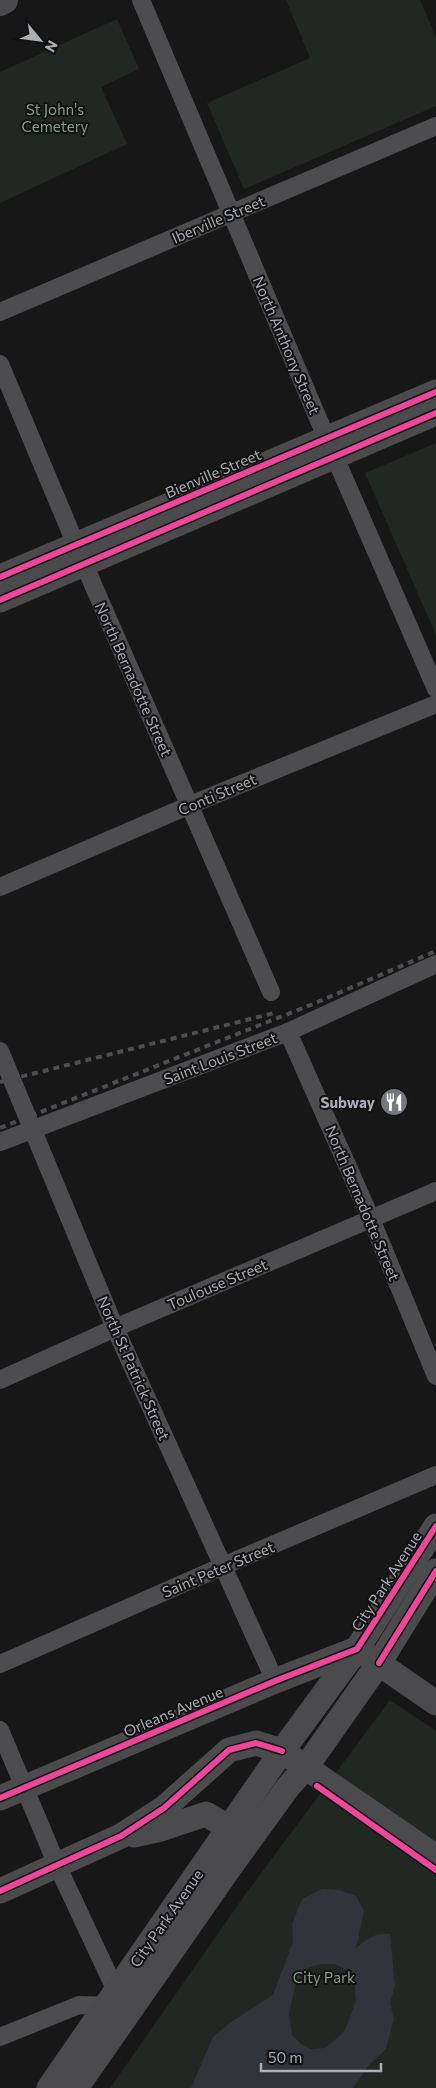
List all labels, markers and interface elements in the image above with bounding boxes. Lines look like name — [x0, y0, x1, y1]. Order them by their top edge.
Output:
north arrow — [15, 15, 65, 65]
text: N — [42, 38, 62, 55]
park label: St John's Cemetery — [22, 100, 89, 135]
street label: Iberville Street — [169, 191, 267, 247]
street label: North Anthony Street — [250, 273, 324, 417]
street label: Bienville Street — [162, 445, 264, 501]
street label: North Bernadotte Street — [92, 599, 176, 759]
street label: Conti Street — [175, 769, 259, 819]
street label: Saint Louis Street — [161, 1028, 279, 1088]
restaurant icon: Subway — [379, 1087, 409, 1117]
place label: Subway — [321, 1093, 376, 1111]
street label: North Bernadotte Street — [322, 1123, 404, 1283]
street label: Toulouse Street — [164, 1255, 270, 1313]
street label: North St Patrick Street — [94, 1293, 174, 1443]
street label: City Park Avenue — [347, 1528, 425, 1634]
street label: Saint Peter Street — [159, 1537, 277, 1601]
street label: Orleans Avenue — [121, 1682, 225, 1740]
street label: City Park Avenue — [126, 1866, 206, 1970]
park label: City Park — [293, 1968, 355, 1986]
scale bar — [261, 2040, 381, 2072]
text: 50 m — [268, 2048, 302, 2066]

